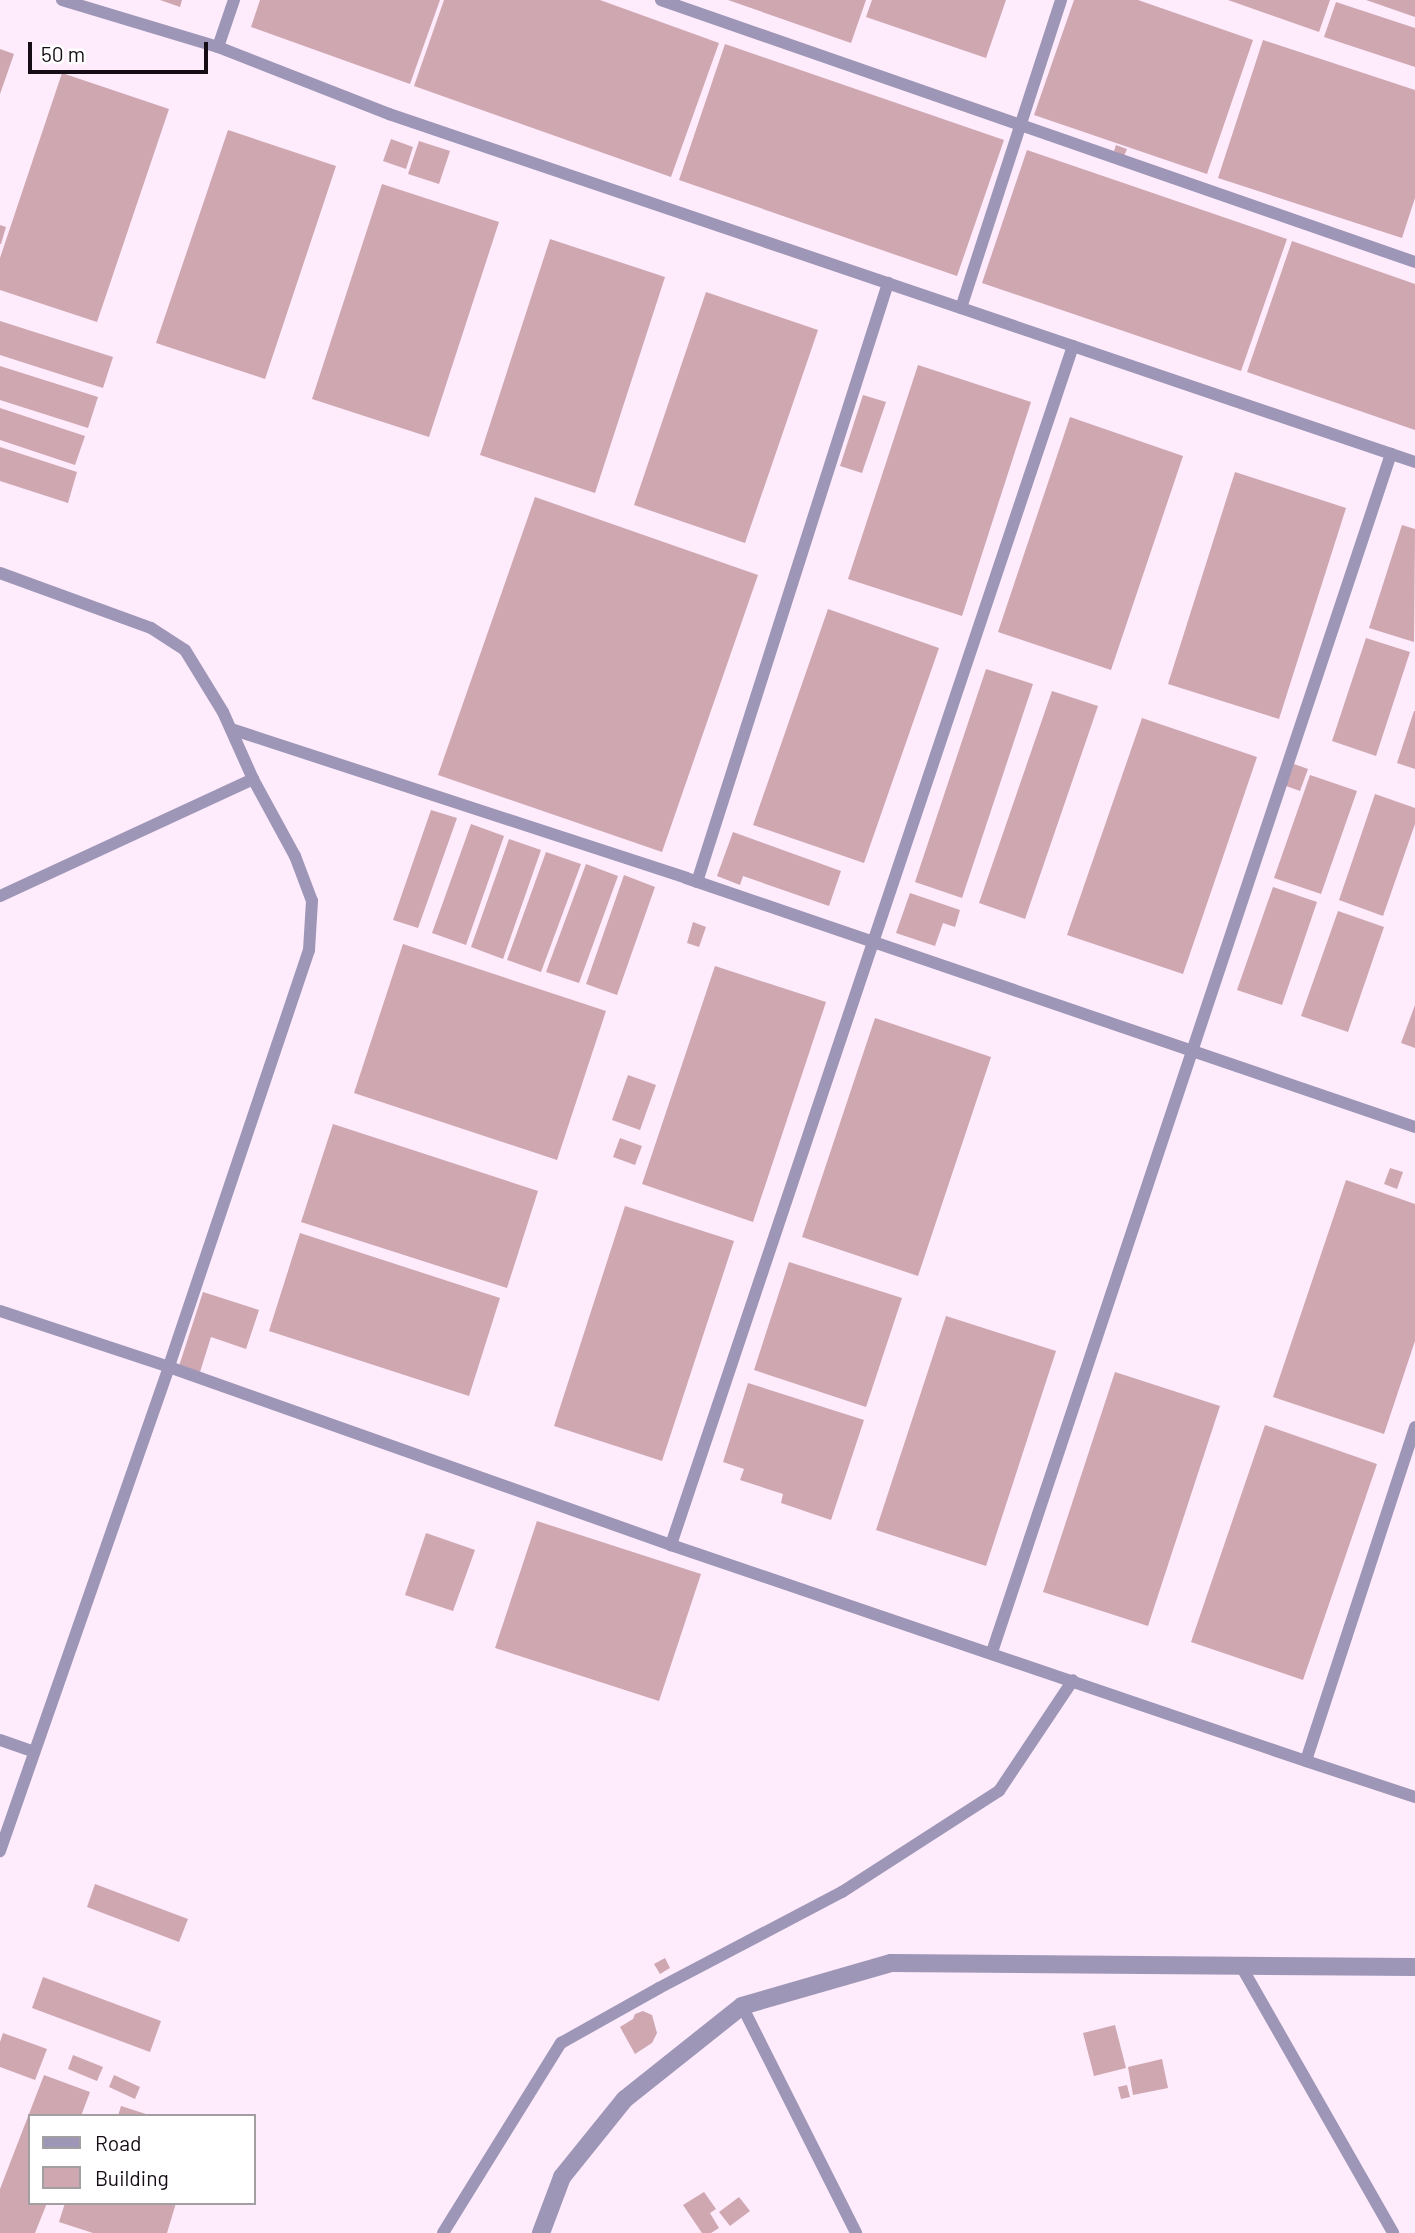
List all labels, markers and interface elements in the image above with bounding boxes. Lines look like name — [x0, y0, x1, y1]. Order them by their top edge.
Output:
scale bar — [32, 28, 212, 72]
text: 50 m — [41, 41, 85, 66]
legend — [28, 2114, 256, 2205]
text: Road — [95, 2130, 141, 2155]
text: Building — [95, 2165, 169, 2190]

